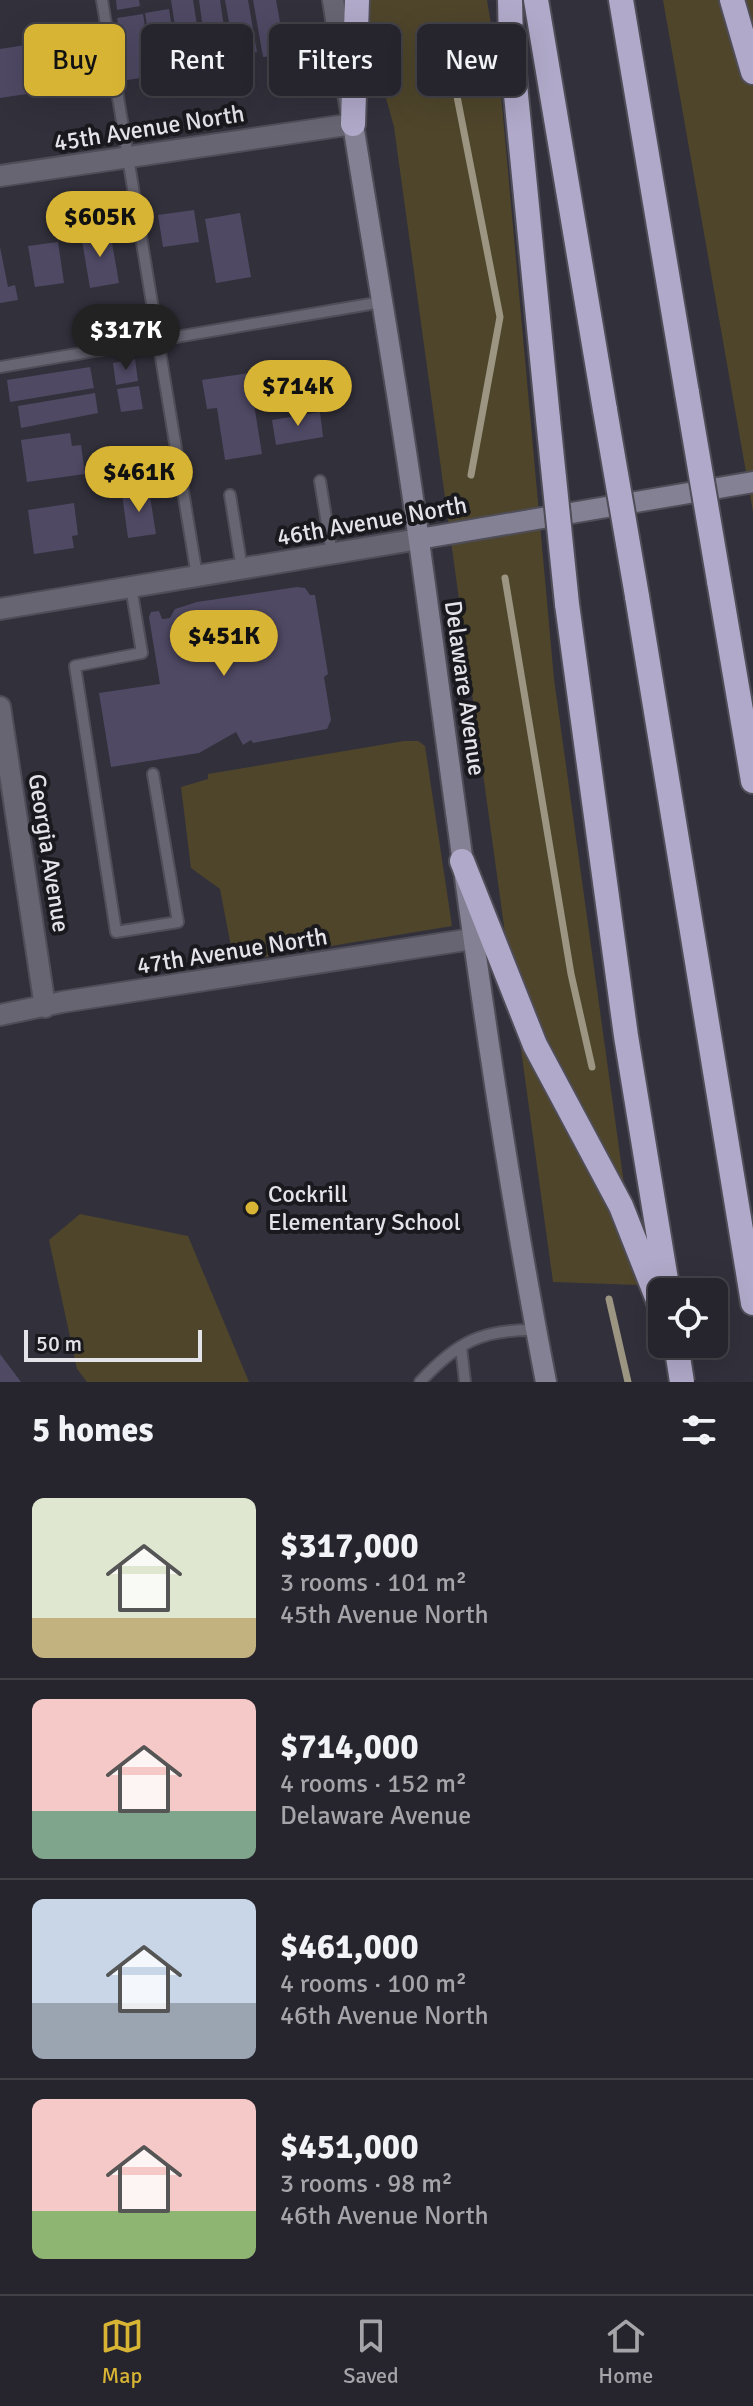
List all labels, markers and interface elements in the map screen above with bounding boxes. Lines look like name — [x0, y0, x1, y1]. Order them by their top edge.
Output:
chip: Buy — [24, 24, 125, 96]
chip: Rent — [141, 24, 253, 96]
chip: Filters — [269, 24, 401, 96]
chip: New — [417, 24, 526, 96]
street label: 45th Avenue North — [52, 98, 246, 158]
pin: $605K — [44, 191, 156, 259]
text: $605K — [64, 201, 136, 233]
pin: $317K — [70, 304, 182, 372]
text: $317K — [90, 314, 162, 346]
pin: $714K — [242, 360, 354, 428]
text: $714K — [262, 370, 334, 402]
pin: $461K — [83, 446, 195, 514]
text: $461K — [103, 456, 175, 488]
street label: 46th Avenue North — [275, 490, 469, 552]
street label: Delaware Avenue — [438, 598, 492, 778]
pin: $451K — [168, 610, 280, 678]
text: $451K — [188, 620, 260, 652]
street label: Georgia Avenue — [22, 772, 76, 934]
street label: 47th Avenue North — [135, 921, 329, 981]
place label: Cockrill Elementary School — [268, 1179, 461, 1237]
marker: Cockrill Elementary School — [243, 1199, 261, 1217]
map controls — [648, 1278, 728, 1358]
button: locate — [648, 1278, 728, 1358]
scale bar — [24, 1326, 202, 1362]
text: 50 m — [36, 1330, 82, 1357]
icon: filters — [677, 1408, 721, 1452]
text: 5 homes — [32, 1409, 153, 1451]
text: $317,000 — [280, 1525, 419, 1567]
icon: home — [96, 1530, 192, 1626]
text: 3 rooms · 101 m² — [280, 1567, 467, 1599]
text: 45th Avenue North — [280, 1599, 489, 1631]
text: $714,000 — [280, 1726, 419, 1768]
icon: home — [96, 1731, 192, 1827]
text: 4 rooms · 152 m² — [280, 1768, 467, 1800]
text: Delaware Avenue — [280, 1800, 471, 1832]
text: $461,000 — [280, 1926, 419, 1968]
icon: home — [96, 1931, 192, 2027]
text: 4 rooms · 100 m² — [280, 1968, 467, 2000]
text: 46th Avenue North — [280, 2000, 489, 2032]
text: $451,000 — [280, 2126, 419, 2168]
icon: home — [96, 2131, 192, 2227]
text: 3 rooms · 98 m² — [280, 2168, 453, 2200]
text: 46th Avenue North — [280, 2200, 489, 2232]
tab: Map — [100, 2314, 144, 2389]
tab: Saved — [343, 2314, 399, 2389]
tab: Home — [598, 2314, 653, 2389]

